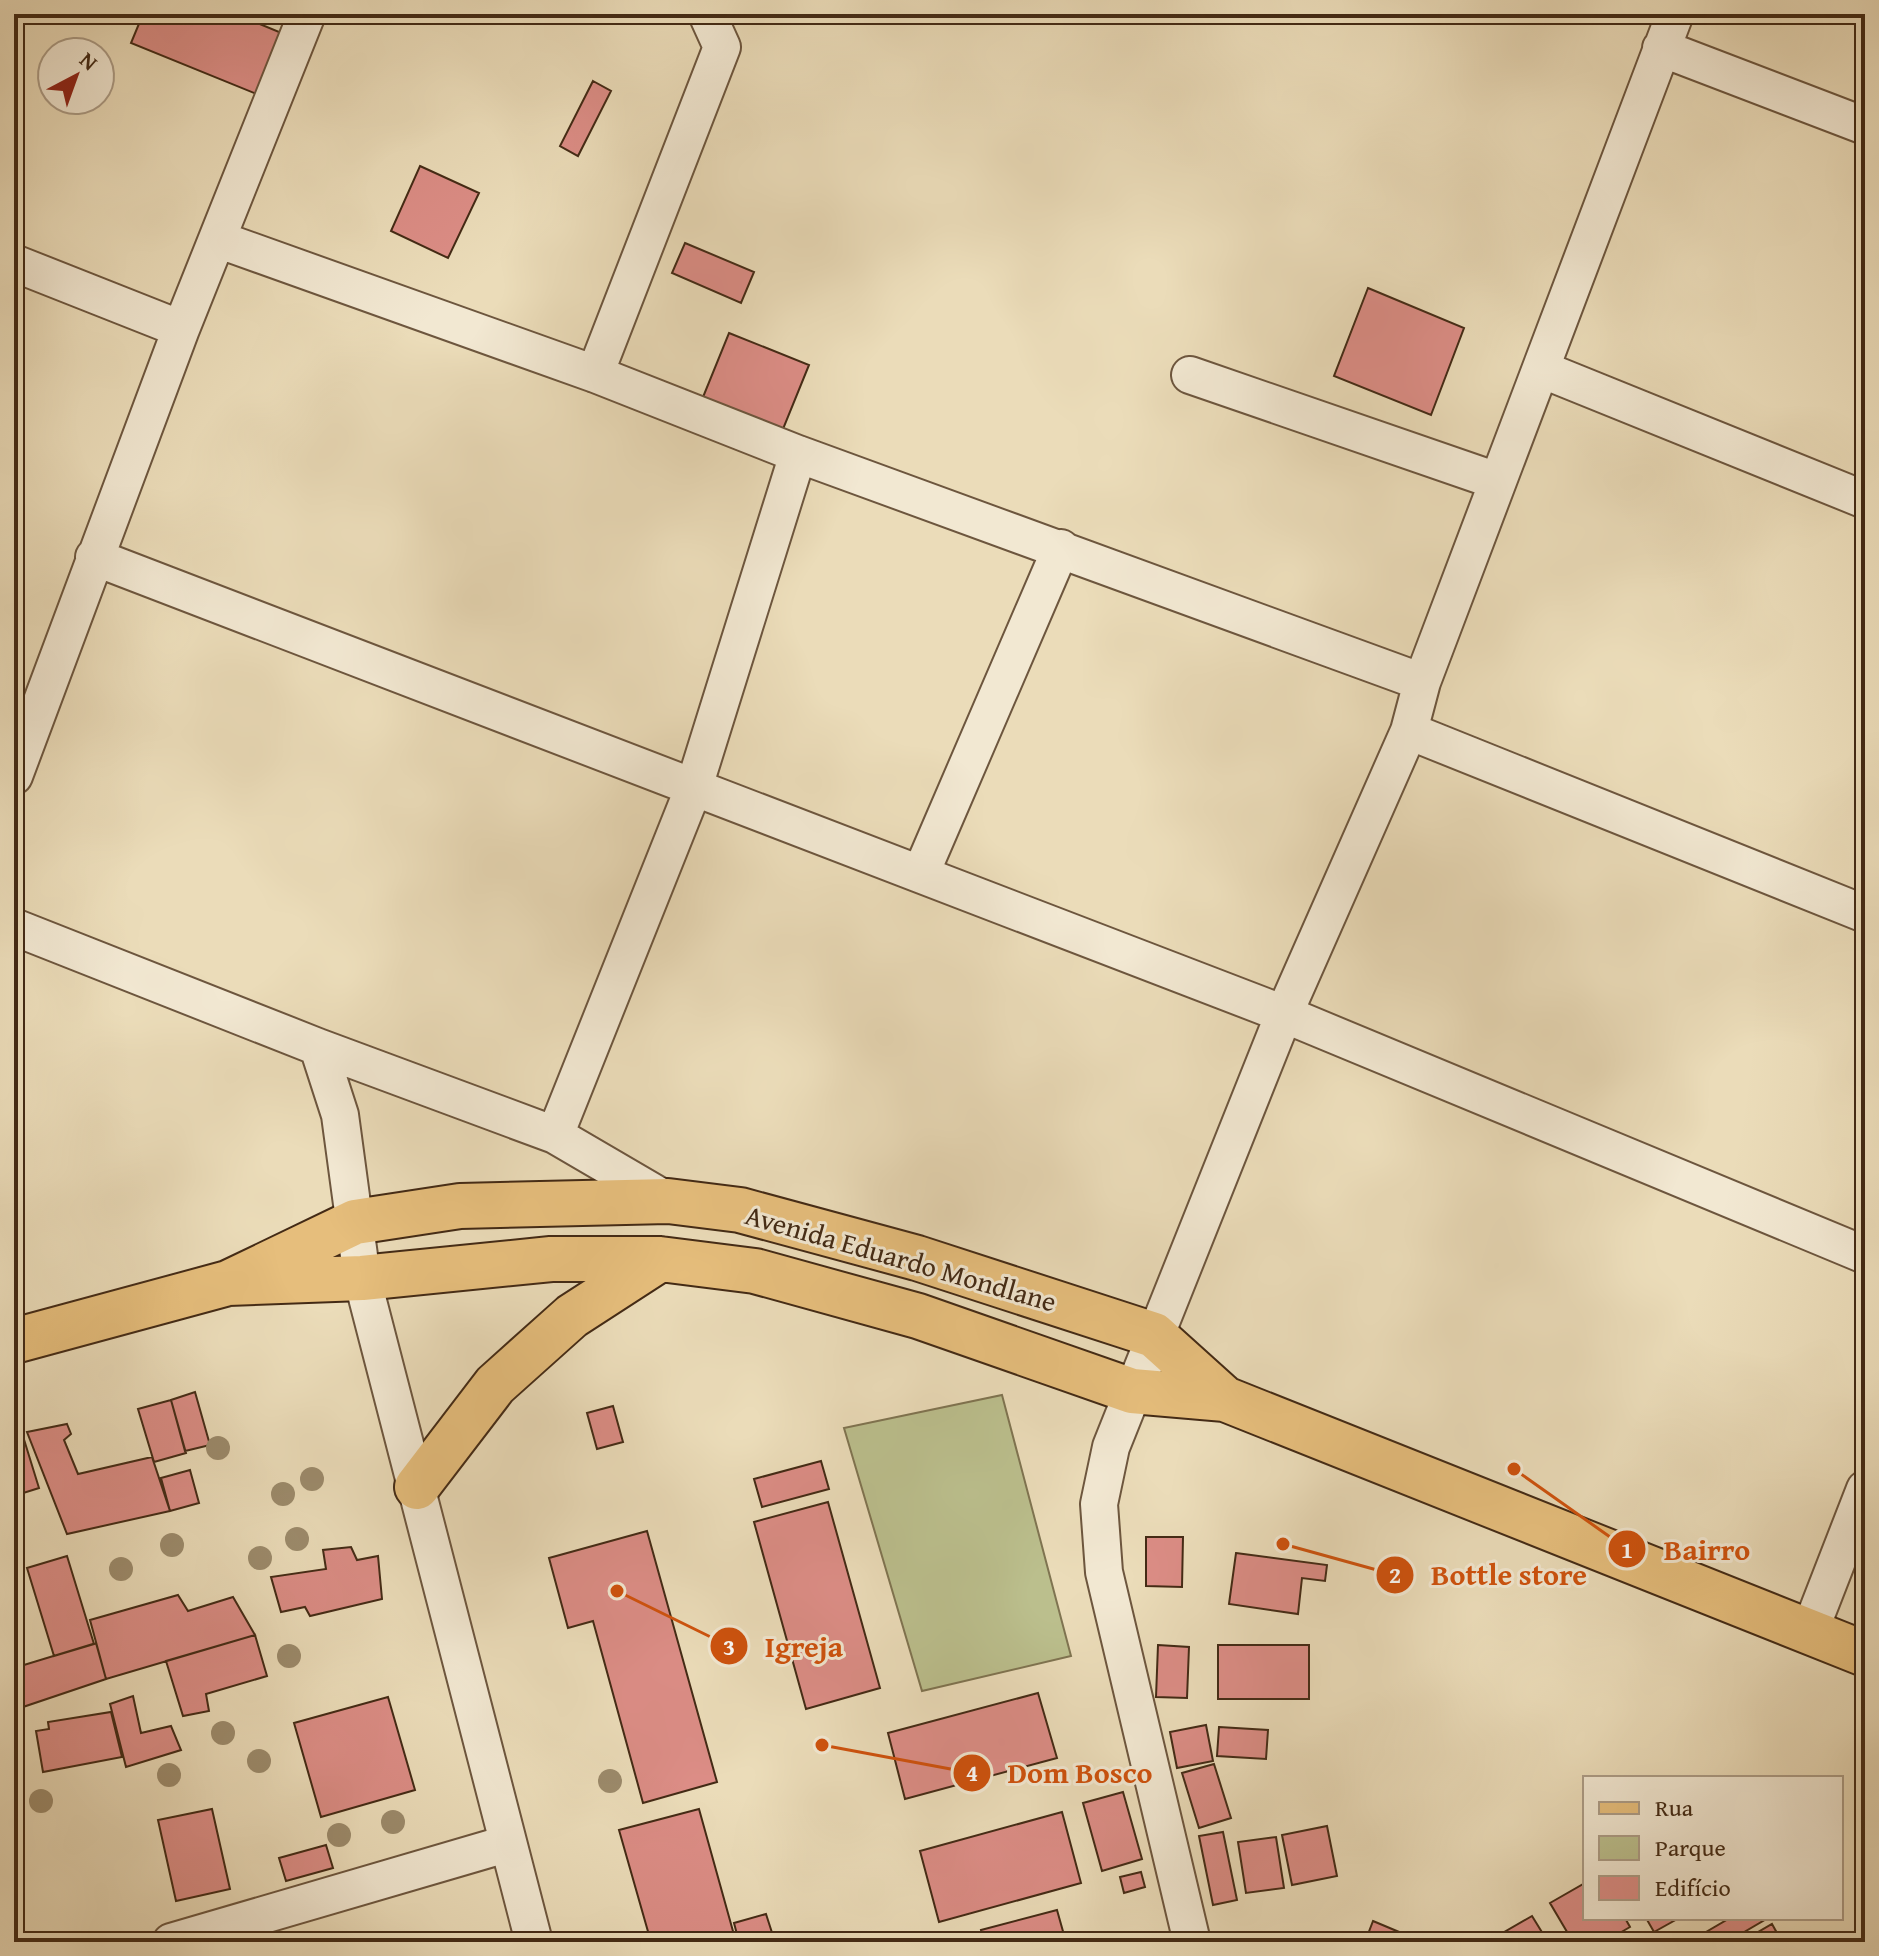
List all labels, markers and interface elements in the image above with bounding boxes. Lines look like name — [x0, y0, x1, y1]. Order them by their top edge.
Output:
north arrow — [36, 36, 116, 116]
text: N — [73, 44, 105, 78]
street label: Avenida Eduardo Mondlane — [741, 1193, 1062, 1322]
callout: Bairro — [1607, 1522, 1766, 1576]
text: Bairro — [1664, 1527, 1750, 1571]
text: 1 — [1621, 1532, 1633, 1567]
callout: Bottle store — [1375, 1548, 1603, 1602]
text: Bottle store — [1431, 1552, 1587, 1596]
text: 2 — [1389, 1557, 1401, 1592]
callout: Igreja — [709, 1619, 860, 1673]
text: Igreja — [765, 1624, 844, 1668]
text: 3 — [723, 1629, 735, 1664]
callout: Dom Bosco — [952, 1746, 1169, 1800]
text: Dom Bosco — [1007, 1750, 1153, 1794]
text: 4 — [966, 1755, 978, 1790]
legend — [1583, 1776, 1843, 1920]
text: Rua — [1655, 1790, 1694, 1825]
text: Parque — [1655, 1830, 1726, 1865]
text: Edifício — [1655, 1870, 1731, 1905]

